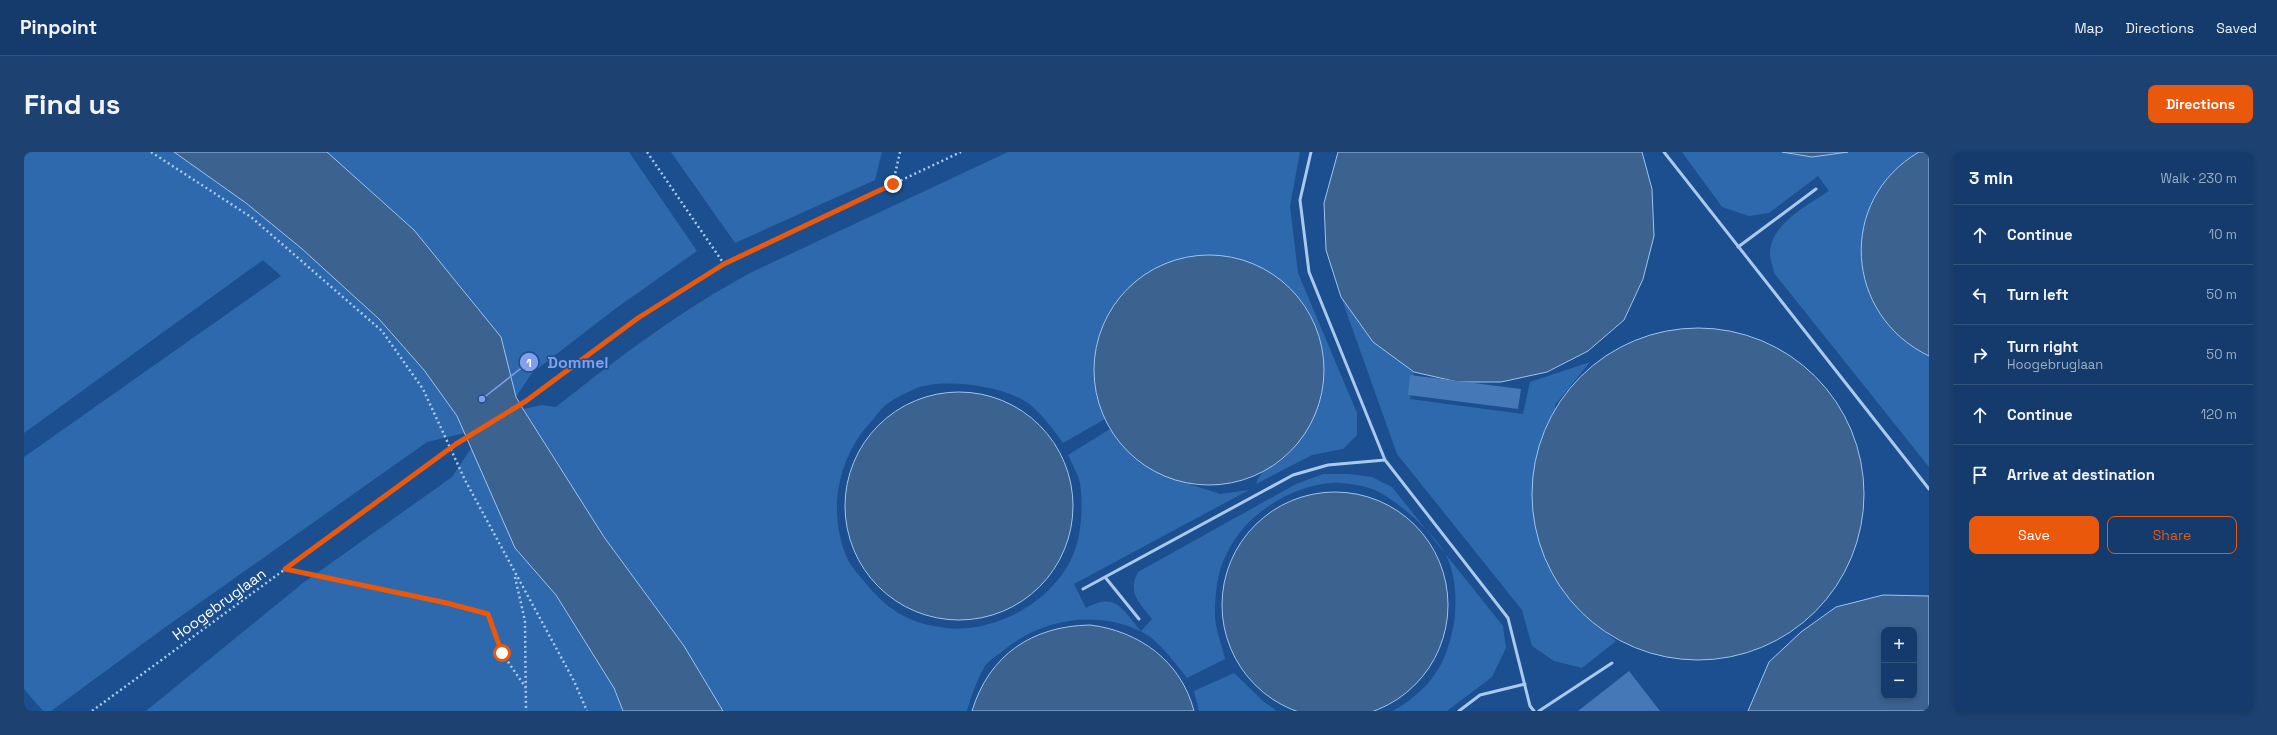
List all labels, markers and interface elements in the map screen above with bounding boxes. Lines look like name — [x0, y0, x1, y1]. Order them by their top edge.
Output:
text: Pinpoint — [20, 15, 97, 40]
text: Map — [2074, 19, 2104, 37]
text: Directions — [2126, 19, 2194, 37]
text: Saved — [2216, 19, 2257, 37]
button: Directions — [2148, 85, 2253, 123]
text: Find us — [24, 86, 121, 122]
text: 3 min — [1969, 167, 2013, 189]
text: Walk · 230 m — [2160, 170, 2237, 187]
route end — [884, 175, 902, 193]
icon: ahead — [1969, 224, 1991, 246]
text: Continue — [2007, 225, 2073, 244]
text: 10 m — [2209, 226, 2237, 243]
icon: left — [1969, 284, 1991, 306]
text: Turn left — [2007, 285, 2069, 304]
text: 50 m — [2206, 286, 2237, 303]
text: Turn right — [2007, 337, 2078, 356]
icon: right — [1969, 344, 1991, 366]
text: 50 m — [2206, 346, 2237, 363]
callout: Dommel — [519, 348, 616, 376]
text: Dommel — [547, 352, 609, 373]
text: 1 — [526, 355, 532, 371]
text: Hoogebruglaan — [2007, 356, 2103, 373]
icon: ahead — [1969, 404, 1991, 426]
text: Continue — [2007, 405, 2073, 424]
text: 120 m — [2201, 406, 2237, 423]
icon: arrive — [1969, 464, 1991, 486]
text: Arrive at destination — [2007, 465, 2155, 484]
button: Save — [1969, 516, 2099, 554]
button: Share — [2107, 516, 2237, 554]
street label: Hoogebruglaan — [168, 564, 270, 644]
map controls — [1881, 627, 1917, 699]
button: + — [1881, 627, 1917, 663]
route start — [493, 644, 511, 662]
button: − — [1881, 663, 1917, 699]

